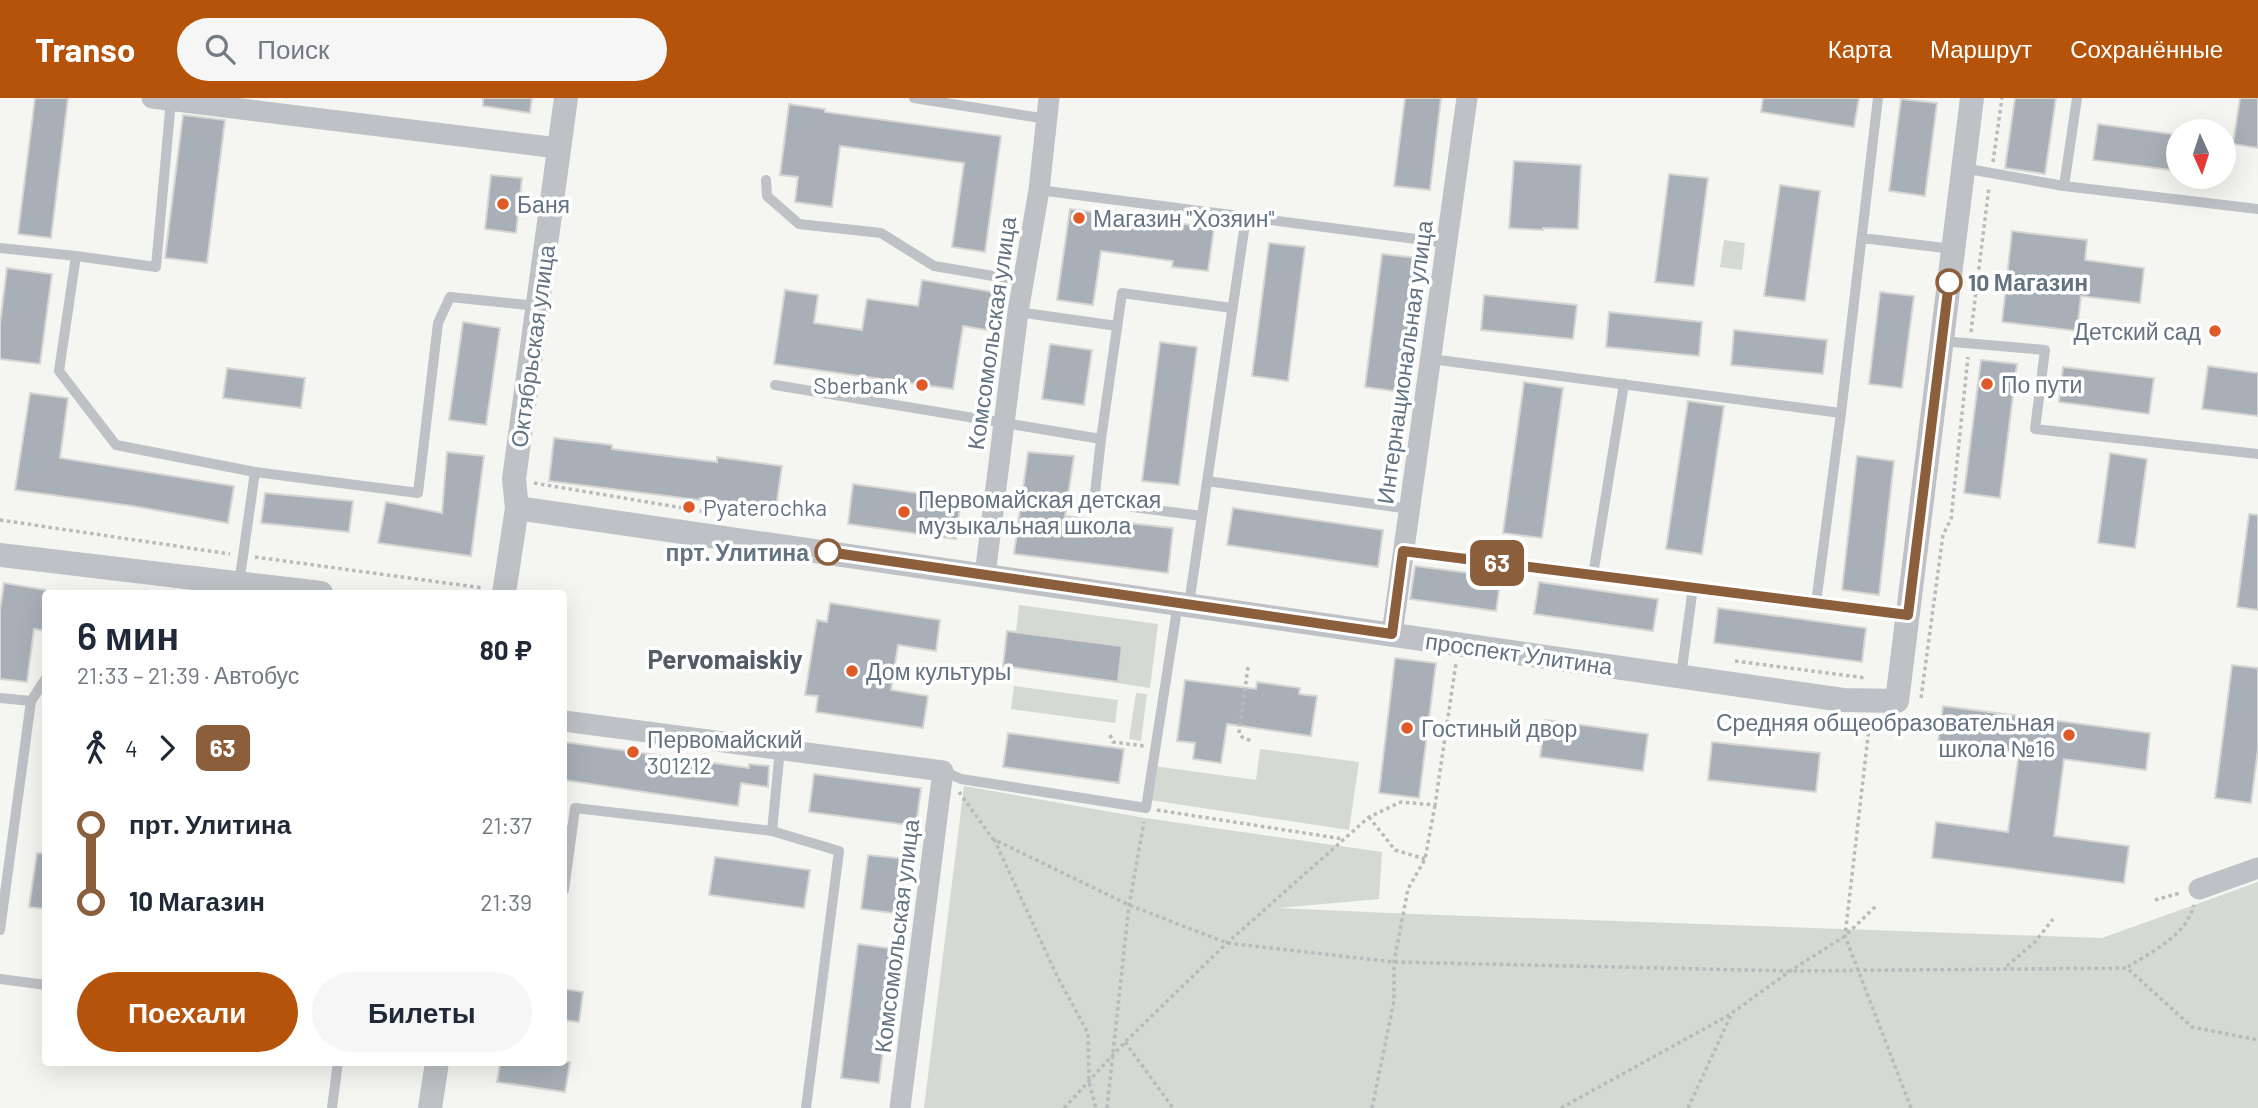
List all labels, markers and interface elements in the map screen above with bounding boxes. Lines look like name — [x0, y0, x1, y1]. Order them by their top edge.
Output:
search box — [177, 18, 667, 81]
text: Transo — [35, 29, 135, 69]
icon: search — [201, 30, 239, 68]
text: Поиск — [257, 33, 329, 64]
text: Карта — [1828, 34, 1892, 63]
text: Маршрут — [1930, 34, 2032, 63]
text: Сохранённые — [2070, 34, 2223, 63]
north arrow — [2166, 119, 2236, 189]
map controls — [2166, 119, 2236, 189]
place label: Баня — [517, 190, 570, 218]
marker: Баня — [495, 196, 511, 212]
place label: Магазин "Хозяин" — [1093, 204, 1275, 232]
marker: Магазин "Хозяин" — [1071, 210, 1087, 226]
street label: Комсомольская улица — [961, 214, 1021, 451]
street label: Интернациональная улица — [1370, 218, 1438, 506]
street label: Октябрьская улица — [504, 243, 560, 449]
place label: 10 Магазин — [1968, 268, 2088, 296]
marker: 10 Магазин — [1936, 269, 1962, 295]
place label: Детский сад — [2074, 317, 2202, 345]
marker: Детский сад — [2207, 323, 2223, 339]
place label: По пути — [2001, 370, 2082, 398]
place label: Sberbank — [813, 371, 908, 399]
marker: По пути — [1979, 376, 1995, 392]
marker: Sberbank — [914, 377, 930, 393]
place label: Первомайская детская музыкальная школа — [918, 485, 1161, 539]
place label: Pyaterochka — [703, 493, 827, 521]
marker: Pyaterochka — [681, 499, 697, 515]
marker: Первомайская детская музыкальная школа — [896, 504, 912, 520]
place label: прт. Улитина — [666, 538, 809, 566]
marker: прт. Улитина — [815, 539, 841, 565]
line badge: 63 — [1466, 540, 1528, 586]
text: 63 — [1484, 548, 1510, 577]
text: 6 мин — [77, 612, 179, 658]
street label: проспект Улитина — [1424, 626, 1614, 680]
text: 80 ₽ — [480, 634, 532, 665]
district label: Pervomaiskiy — [647, 643, 803, 674]
place label: Дом культуры — [866, 657, 1011, 685]
text: 21:33 – 21:39 · Автобус — [77, 661, 299, 689]
marker: Дом культуры — [844, 663, 860, 679]
place label: Средняя общеобразовательная школа №16 — [1716, 708, 2055, 762]
place label: Гостиный двор — [1421, 714, 1577, 742]
marker: Гостиный двор — [1399, 720, 1415, 736]
place label: Первомайский 301212 — [647, 725, 803, 779]
marker: Средняя общеобразовательная школа №16 — [2061, 727, 2077, 743]
icon: walk — [77, 729, 115, 767]
icon: forward — [148, 729, 186, 767]
text: 63 — [210, 733, 236, 762]
text: 4 — [125, 734, 138, 762]
marker: Первомайский 301212 — [625, 744, 641, 760]
text: прт. Улитина — [129, 808, 291, 839]
text: 21:37 — [481, 811, 532, 839]
street label: Комсомольская улица — [868, 817, 924, 1054]
text: 10 Магазин — [129, 885, 265, 916]
text: 21:39 — [480, 888, 532, 916]
button: Поехали — [77, 972, 298, 1052]
button: Билеты — [312, 972, 532, 1052]

